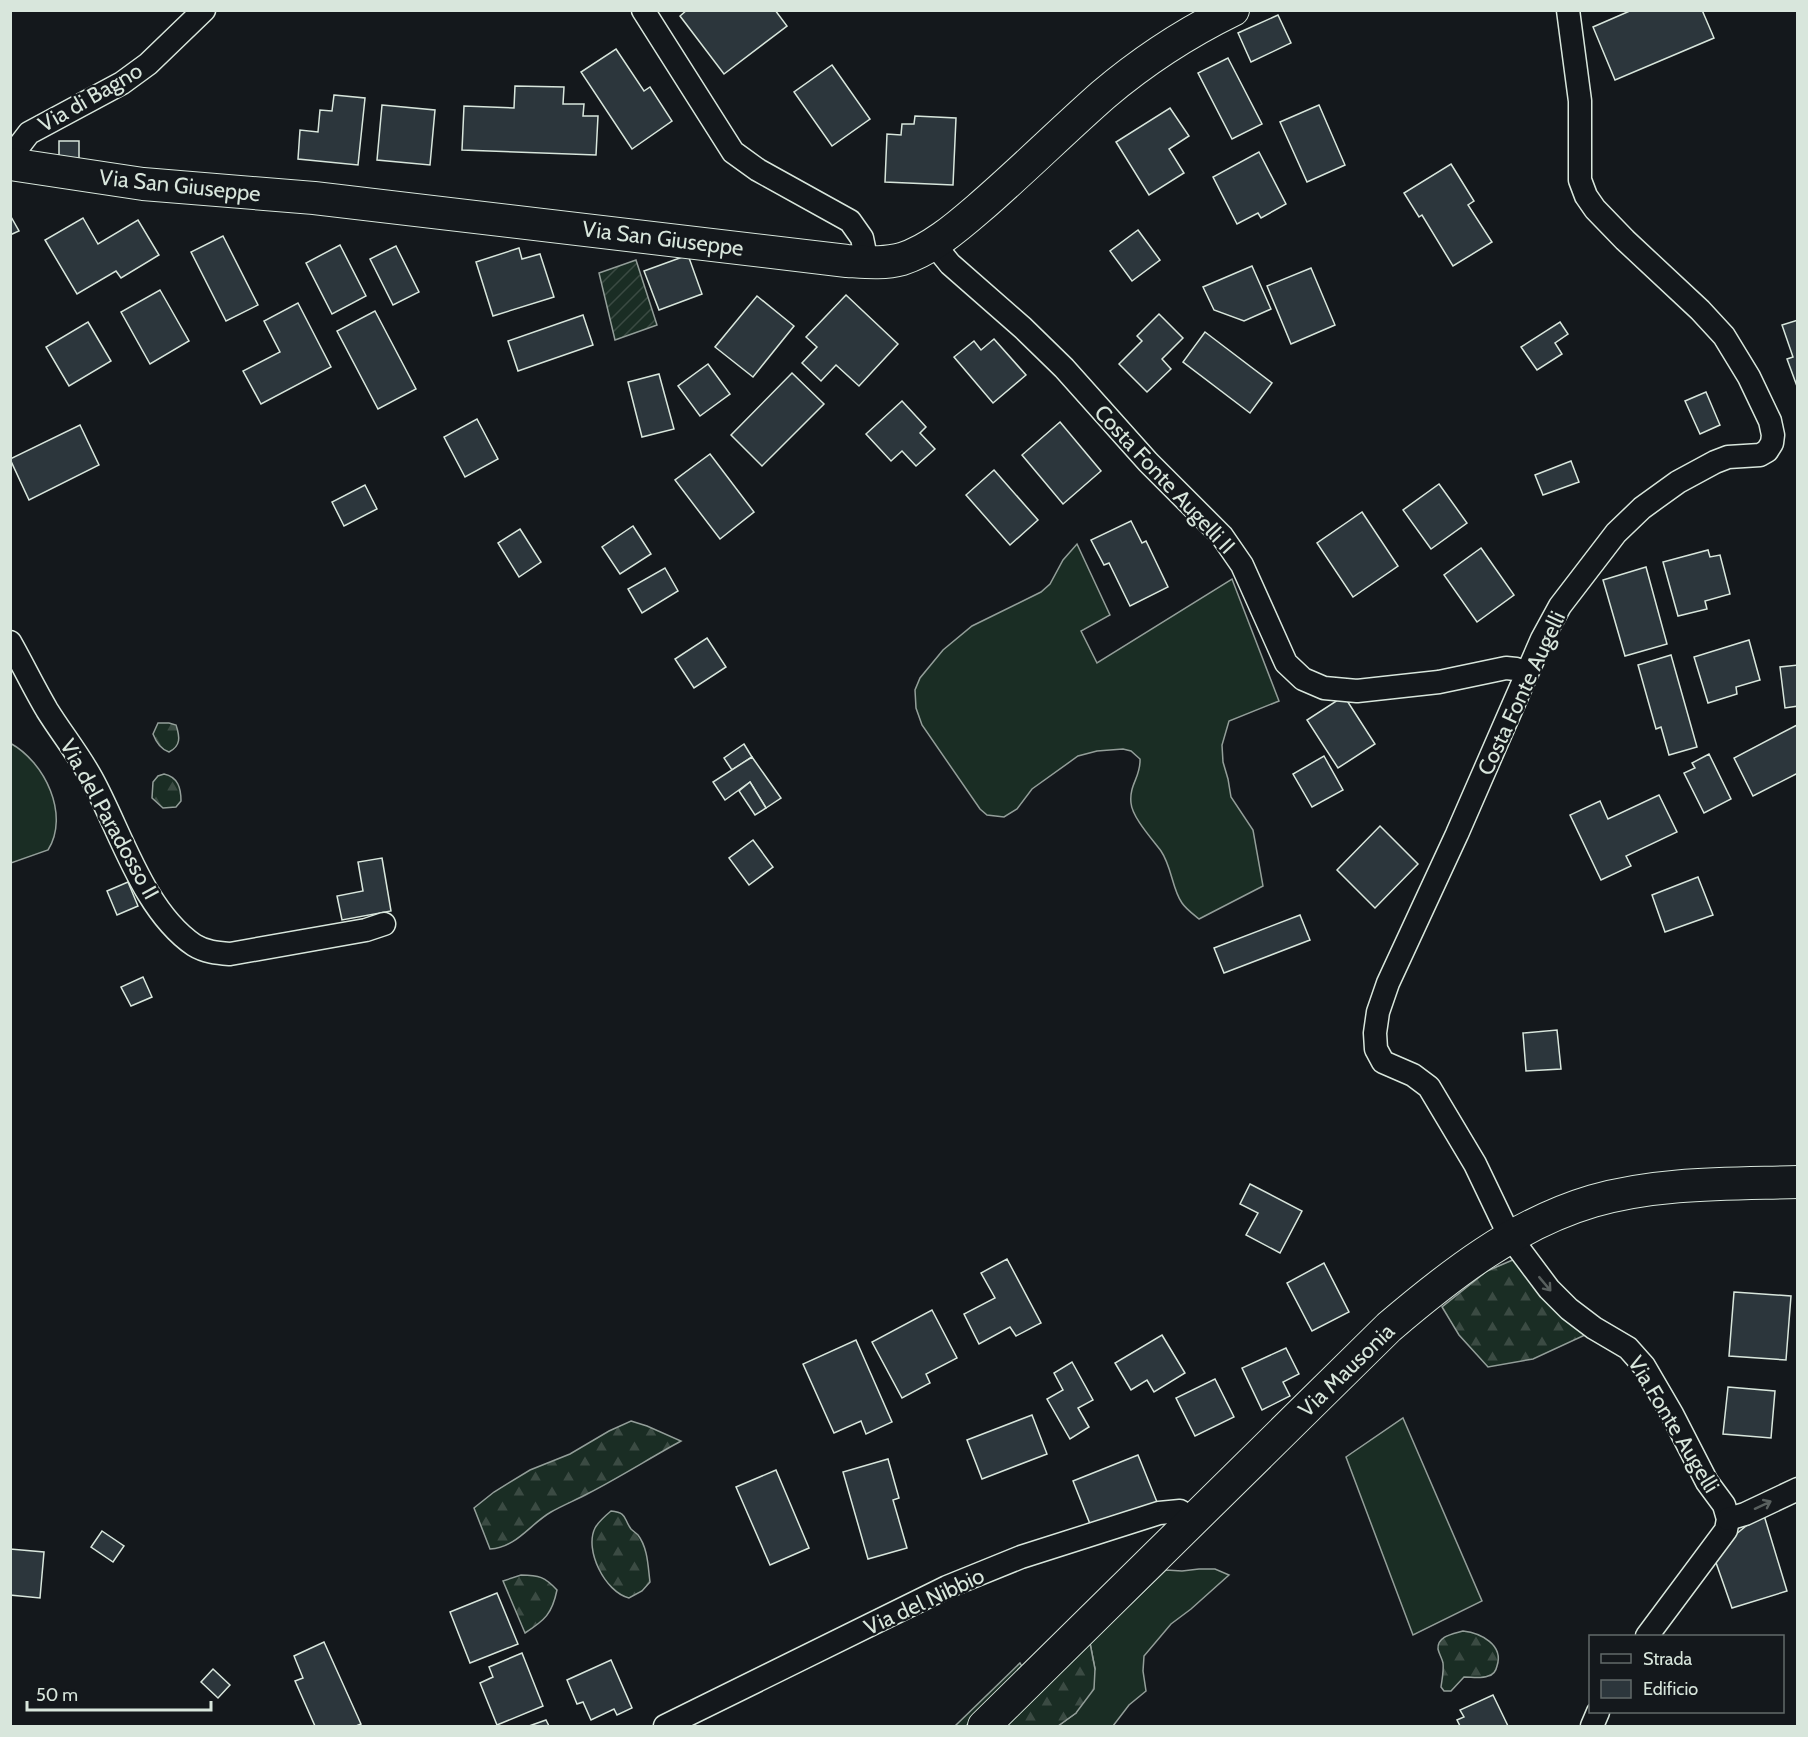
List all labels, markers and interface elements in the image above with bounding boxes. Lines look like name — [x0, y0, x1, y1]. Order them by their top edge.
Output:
street label: Via di Bagno — [34, 57, 147, 138]
street label: Via San Giuseppe — [98, 164, 262, 207]
street label: Via San Giuseppe — [581, 215, 745, 262]
street label: Costa Fonte Augelli II — [1089, 399, 1241, 559]
street label: Costa Fonte Augelli — [1472, 607, 1571, 779]
street label: Via del Paradosso II — [54, 734, 165, 904]
one-way arrow — [1538, 1276, 1552, 1291]
street label: Via Mausonia — [1293, 1318, 1400, 1423]
street label: Via Fonte Augelli — [1622, 1351, 1725, 1498]
one-way arrow — [1754, 1499, 1772, 1511]
street label: Via del Nibbio — [860, 1562, 989, 1641]
legend — [1589, 1635, 1784, 1713]
text: Strada — [1643, 1648, 1693, 1670]
scale bar — [27, 1674, 212, 1712]
text: Edificio — [1643, 1678, 1698, 1700]
text: 50 m — [36, 1684, 78, 1706]

